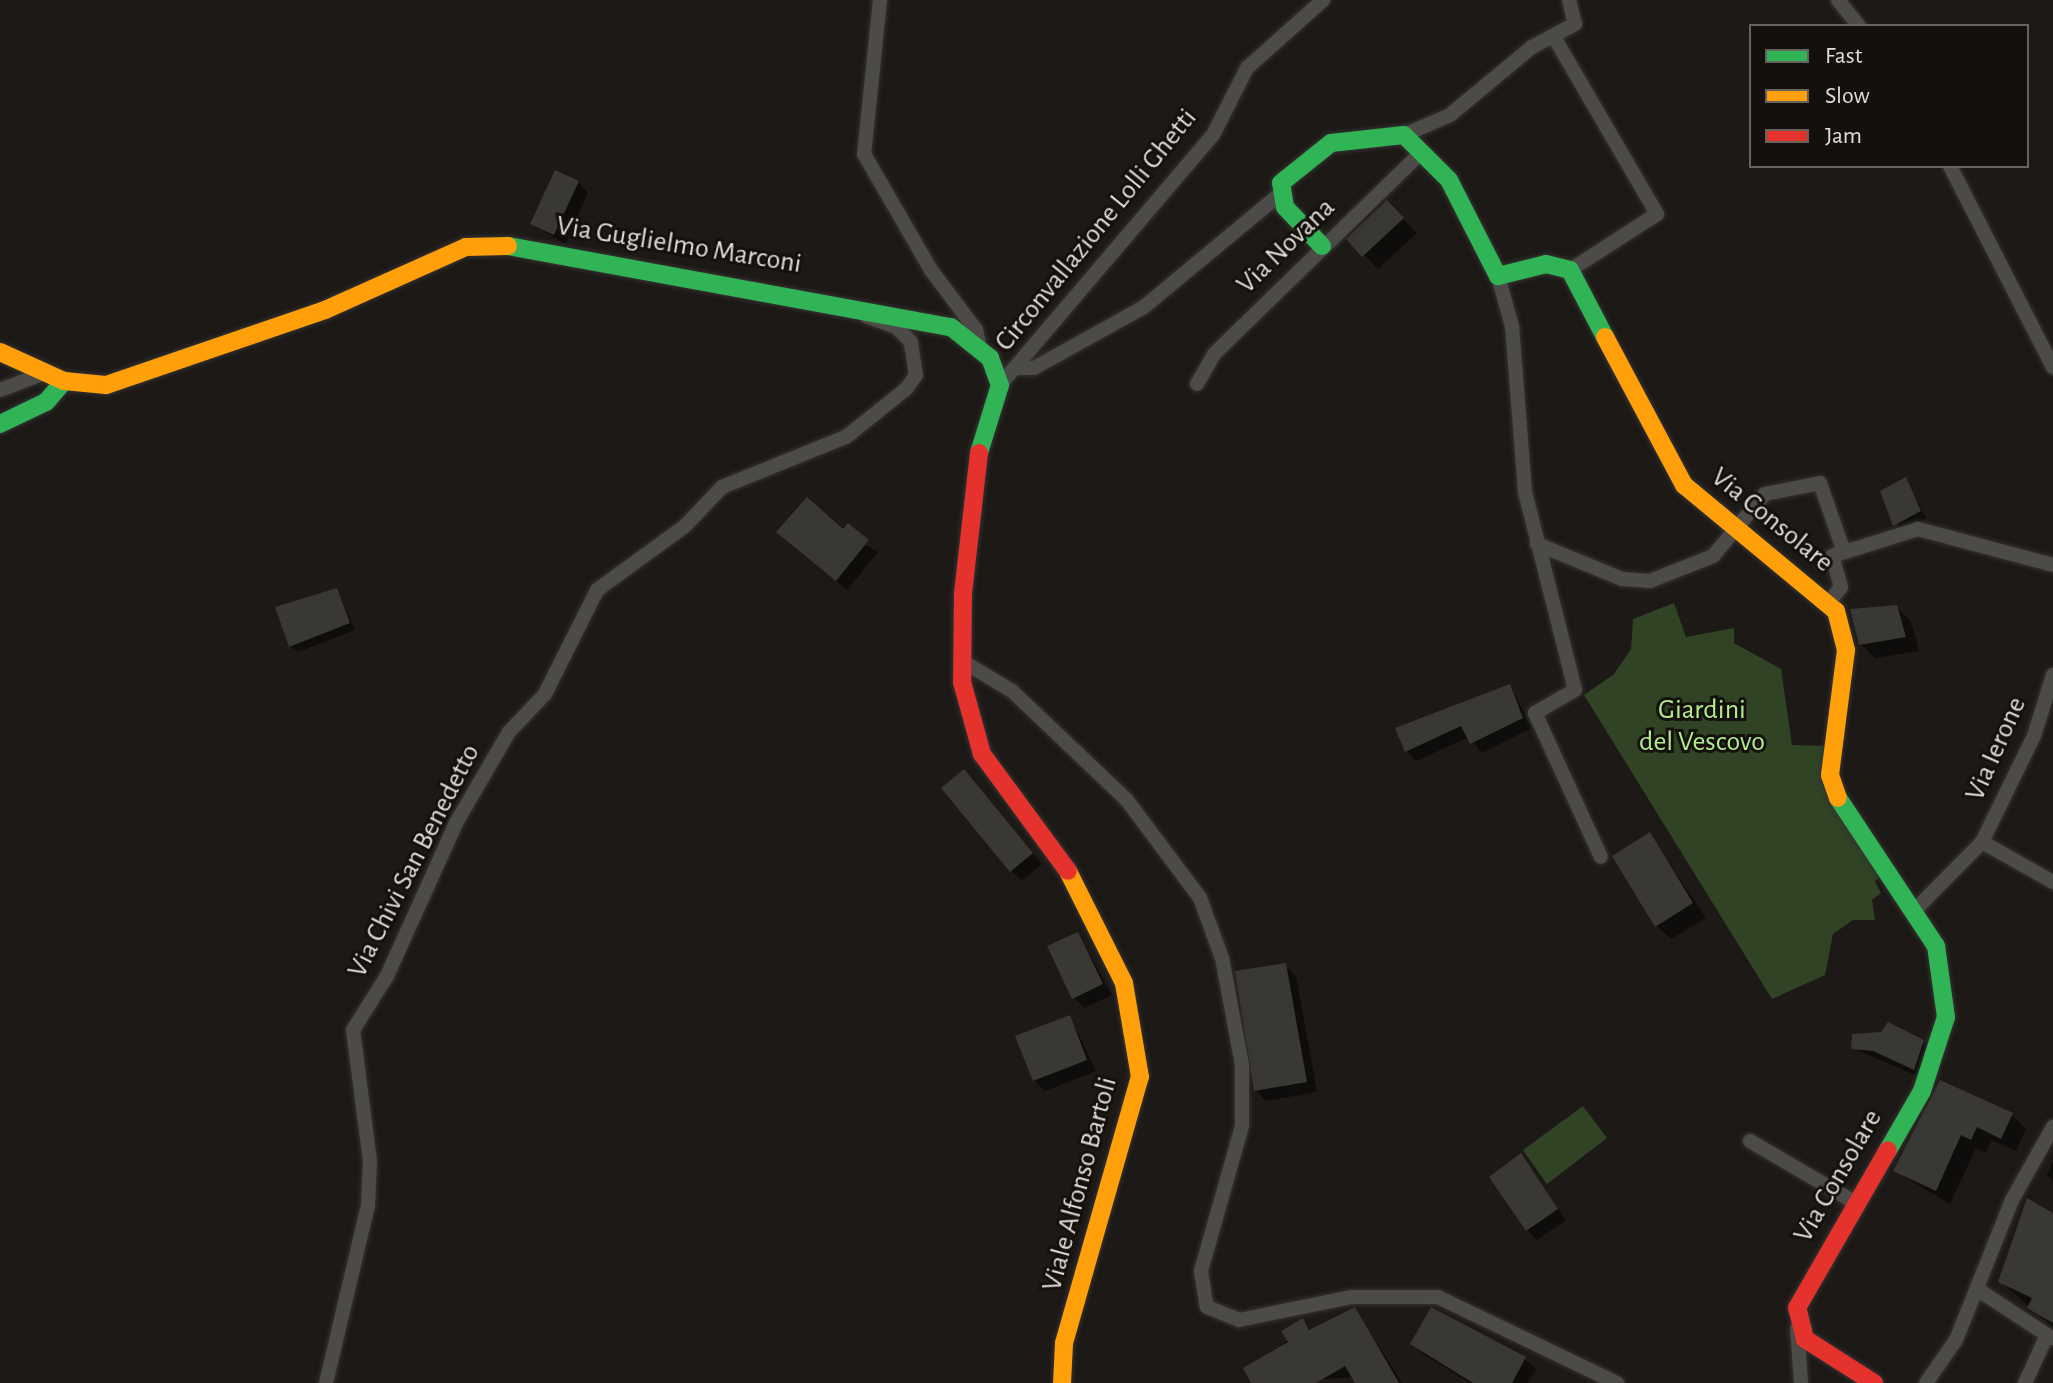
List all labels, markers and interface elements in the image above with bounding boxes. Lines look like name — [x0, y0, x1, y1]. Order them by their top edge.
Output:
legend — [1749, 24, 2029, 168]
text: Fast — [1825, 44, 1862, 68]
text: Slow — [1825, 84, 1870, 108]
street label: Circonvallazione Lolli Ghetti — [988, 102, 1204, 358]
text: Jam — [1825, 124, 1862, 148]
street label: Via Novana — [1230, 191, 1342, 301]
street label: Via Guglielmo Marconi — [554, 209, 804, 281]
street label: Via Consolare — [1704, 460, 1840, 580]
street label: Via Ierone — [1958, 692, 2034, 806]
park label: Giardini del Vescovo — [1639, 693, 1765, 759]
street label: Via Chivi San Benedetto — [341, 739, 487, 983]
street label: Viale Alfonso Bartoli — [1035, 1073, 1125, 1295]
street label: Via Consolare — [1787, 1104, 1889, 1248]

